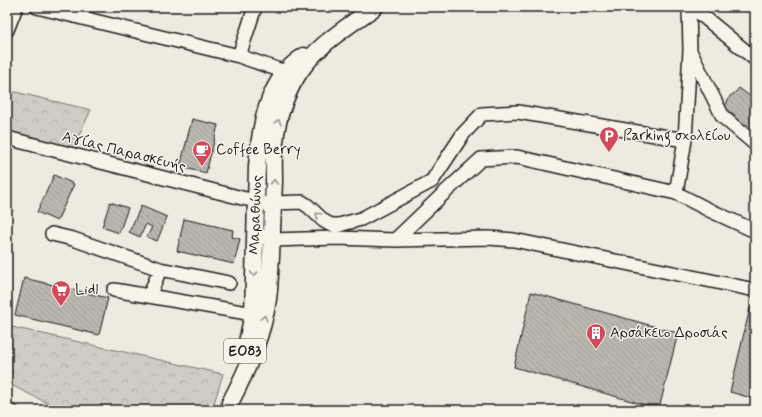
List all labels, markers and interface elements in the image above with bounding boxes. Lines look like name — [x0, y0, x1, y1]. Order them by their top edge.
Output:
one-way arrow — [274, 119, 282, 126]
parking icon: Parking σχολείου — [598, 125, 620, 153]
place label: Parking σχολείου — [623, 126, 731, 147]
street label: Αγίας Παρασκευής — [60, 127, 188, 177]
cafe icon: Coffee Berry — [191, 139, 213, 167]
place label: Coffee Berry — [216, 140, 301, 160]
street label: Μαραθώνος — [245, 174, 267, 255]
one-way arrow — [269, 179, 278, 185]
one-way arrow — [315, 212, 323, 220]
one-way arrow — [249, 271, 258, 277]
supermarket icon: Lidl — [50, 279, 72, 307]
place label: Lidl — [75, 280, 98, 300]
one-way arrow — [259, 315, 268, 322]
building icon: Αρσάκειο Δροσιάς — [585, 322, 607, 350]
place label: Αρσάκειο Δροσιάς — [610, 323, 728, 343]
road number: ΕΟ83 — [224, 339, 266, 363]

